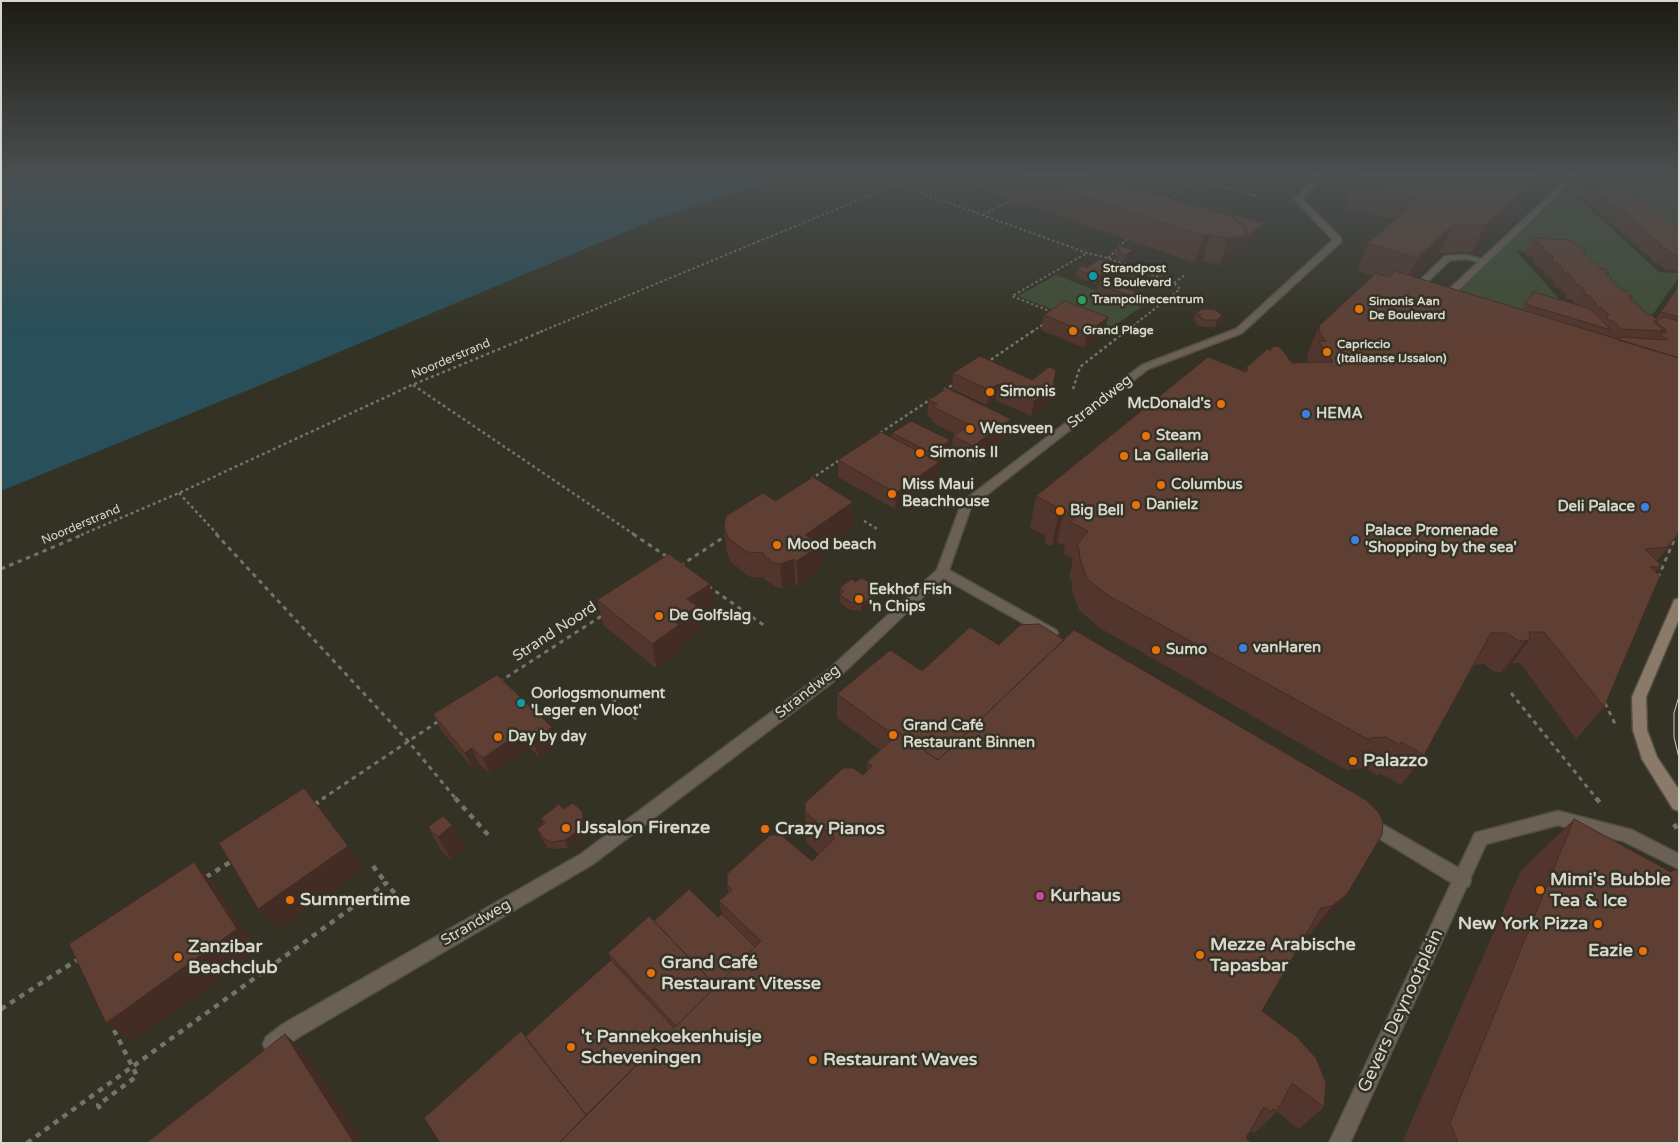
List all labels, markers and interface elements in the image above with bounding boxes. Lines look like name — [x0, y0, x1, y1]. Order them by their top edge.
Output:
place label: Strandpost 5 Boulevard — [1103, 262, 1171, 290]
marker: Strandpost 5 Boulevard — [1087, 270, 1099, 282]
place label: Trampolinecentrum — [1092, 293, 1204, 307]
marker: Trampolinecentrum — [1076, 294, 1088, 306]
place label: Simonis Aan De Boulevard — [1369, 295, 1445, 323]
marker: Simonis Aan De Boulevard — [1353, 303, 1365, 315]
place label: Grand Plage — [1083, 324, 1154, 338]
marker: Grand Plage — [1067, 325, 1079, 337]
street label: Noorderstrand — [410, 336, 492, 382]
place label: Capriccio (Italiaanse IJssalon) — [1337, 338, 1446, 366]
marker: Capriccio (Italiaanse IJssalon) — [1321, 346, 1333, 358]
street label: Strandweg — [1064, 371, 1136, 433]
place label: Simonis — [1000, 383, 1056, 401]
marker: Simonis — [984, 386, 996, 398]
place label: McDonald's — [1127, 395, 1211, 413]
marker: McDonald's — [1215, 398, 1227, 410]
place label: HEMA — [1316, 405, 1363, 423]
marker: HEMA — [1300, 408, 1312, 420]
place label: Wensveen — [980, 420, 1053, 438]
marker: Wensveen — [964, 423, 976, 435]
place label: Steam — [1156, 427, 1201, 445]
marker: Steam — [1140, 430, 1152, 442]
place label: Simonis II — [930, 444, 998, 462]
marker: Simonis II — [914, 447, 926, 459]
place label: La Galleria — [1134, 447, 1209, 465]
marker: La Galleria — [1118, 450, 1130, 462]
place label: Miss Maui Beachhouse — [902, 476, 989, 511]
place label: Columbus — [1171, 476, 1243, 494]
marker: Columbus — [1155, 479, 1167, 491]
marker: Miss Maui Beachhouse — [886, 488, 898, 500]
place label: Danielz — [1146, 496, 1198, 514]
place label: Deli Palace — [1557, 498, 1635, 516]
marker: Danielz — [1130, 499, 1142, 511]
marker: Deli Palace — [1639, 501, 1651, 513]
street label: Noorderstrand — [40, 502, 122, 548]
place label: Big Bell — [1070, 502, 1124, 520]
marker: Big Bell — [1054, 505, 1066, 517]
place label: Palace Promenade 'Shopping by the sea' — [1365, 522, 1517, 557]
marker: Palace Promenade 'Shopping by the sea' — [1349, 534, 1361, 546]
place label: Mood beach — [787, 536, 876, 554]
marker: Mood beach — [771, 539, 783, 551]
place label: Eekhof Fish 'n Chips — [869, 581, 952, 616]
marker: Eekhof Fish 'n Chips — [853, 593, 865, 605]
street label: Strand Noord — [510, 598, 600, 666]
place label: De Golfslag — [669, 607, 751, 625]
marker: De Golfslag — [653, 610, 665, 622]
place label: vanHaren — [1253, 639, 1321, 657]
place label: Sumo — [1166, 641, 1207, 659]
marker: vanHaren — [1237, 642, 1249, 654]
marker: Sumo — [1150, 644, 1162, 656]
street label: Strandweg — [772, 661, 844, 723]
place label: Oorlogsmonument 'Leger en Vloot' — [531, 685, 665, 720]
marker: Oorlogsmonument 'Leger en Vloot' — [515, 697, 527, 709]
place label: Grand Café Restaurant Binnen — [903, 717, 1035, 752]
place label: Day by day — [508, 728, 586, 746]
marker: Grand Café Restaurant Binnen — [887, 729, 899, 741]
marker: Day by day — [492, 731, 504, 743]
place label: Palazzo — [1363, 750, 1428, 772]
marker: Palazzo — [1347, 755, 1359, 767]
place label: IJssalon Firenze — [576, 817, 710, 839]
place label: Crazy Pianos — [775, 818, 885, 840]
marker: IJssalon Firenze — [560, 822, 572, 834]
marker: Crazy Pianos — [759, 823, 771, 835]
place label: Mimi's Bubble Tea & Ice — [1550, 869, 1671, 912]
marker: Mimi's Bubble Tea & Ice — [1534, 884, 1546, 896]
place label: Kurhaus — [1050, 885, 1121, 907]
place label: Summertime — [300, 889, 410, 911]
marker: Kurhaus — [1034, 890, 1046, 902]
marker: Summertime — [284, 894, 296, 906]
street label: Strandweg — [438, 896, 514, 950]
place label: New York Pizza — [1458, 913, 1588, 935]
marker: New York Pizza — [1592, 918, 1604, 930]
street label: Gevers Deynootplein — [1354, 926, 1448, 1096]
place label: Mezze Arabische Tapasbar — [1210, 934, 1356, 976]
place label: Zanzibar Beachclub — [188, 936, 278, 979]
place label: Eazie — [1588, 940, 1633, 962]
marker: Eazie — [1637, 945, 1649, 957]
marker: Mezze Arabische Tapasbar — [1194, 949, 1206, 961]
marker: Zanzibar Beachclub — [172, 951, 184, 963]
place label: Grand Café Restaurant Vitesse — [661, 952, 821, 994]
marker: Grand Café Restaurant Vitesse — [645, 967, 657, 979]
place label: 't Pannekoekenhuisje Scheveningen — [581, 1026, 762, 1068]
marker: 't Pannekoekenhuisje Scheveningen — [565, 1041, 577, 1053]
place label: Restaurant Waves — [823, 1049, 977, 1071]
marker: Restaurant Waves — [807, 1054, 819, 1066]

